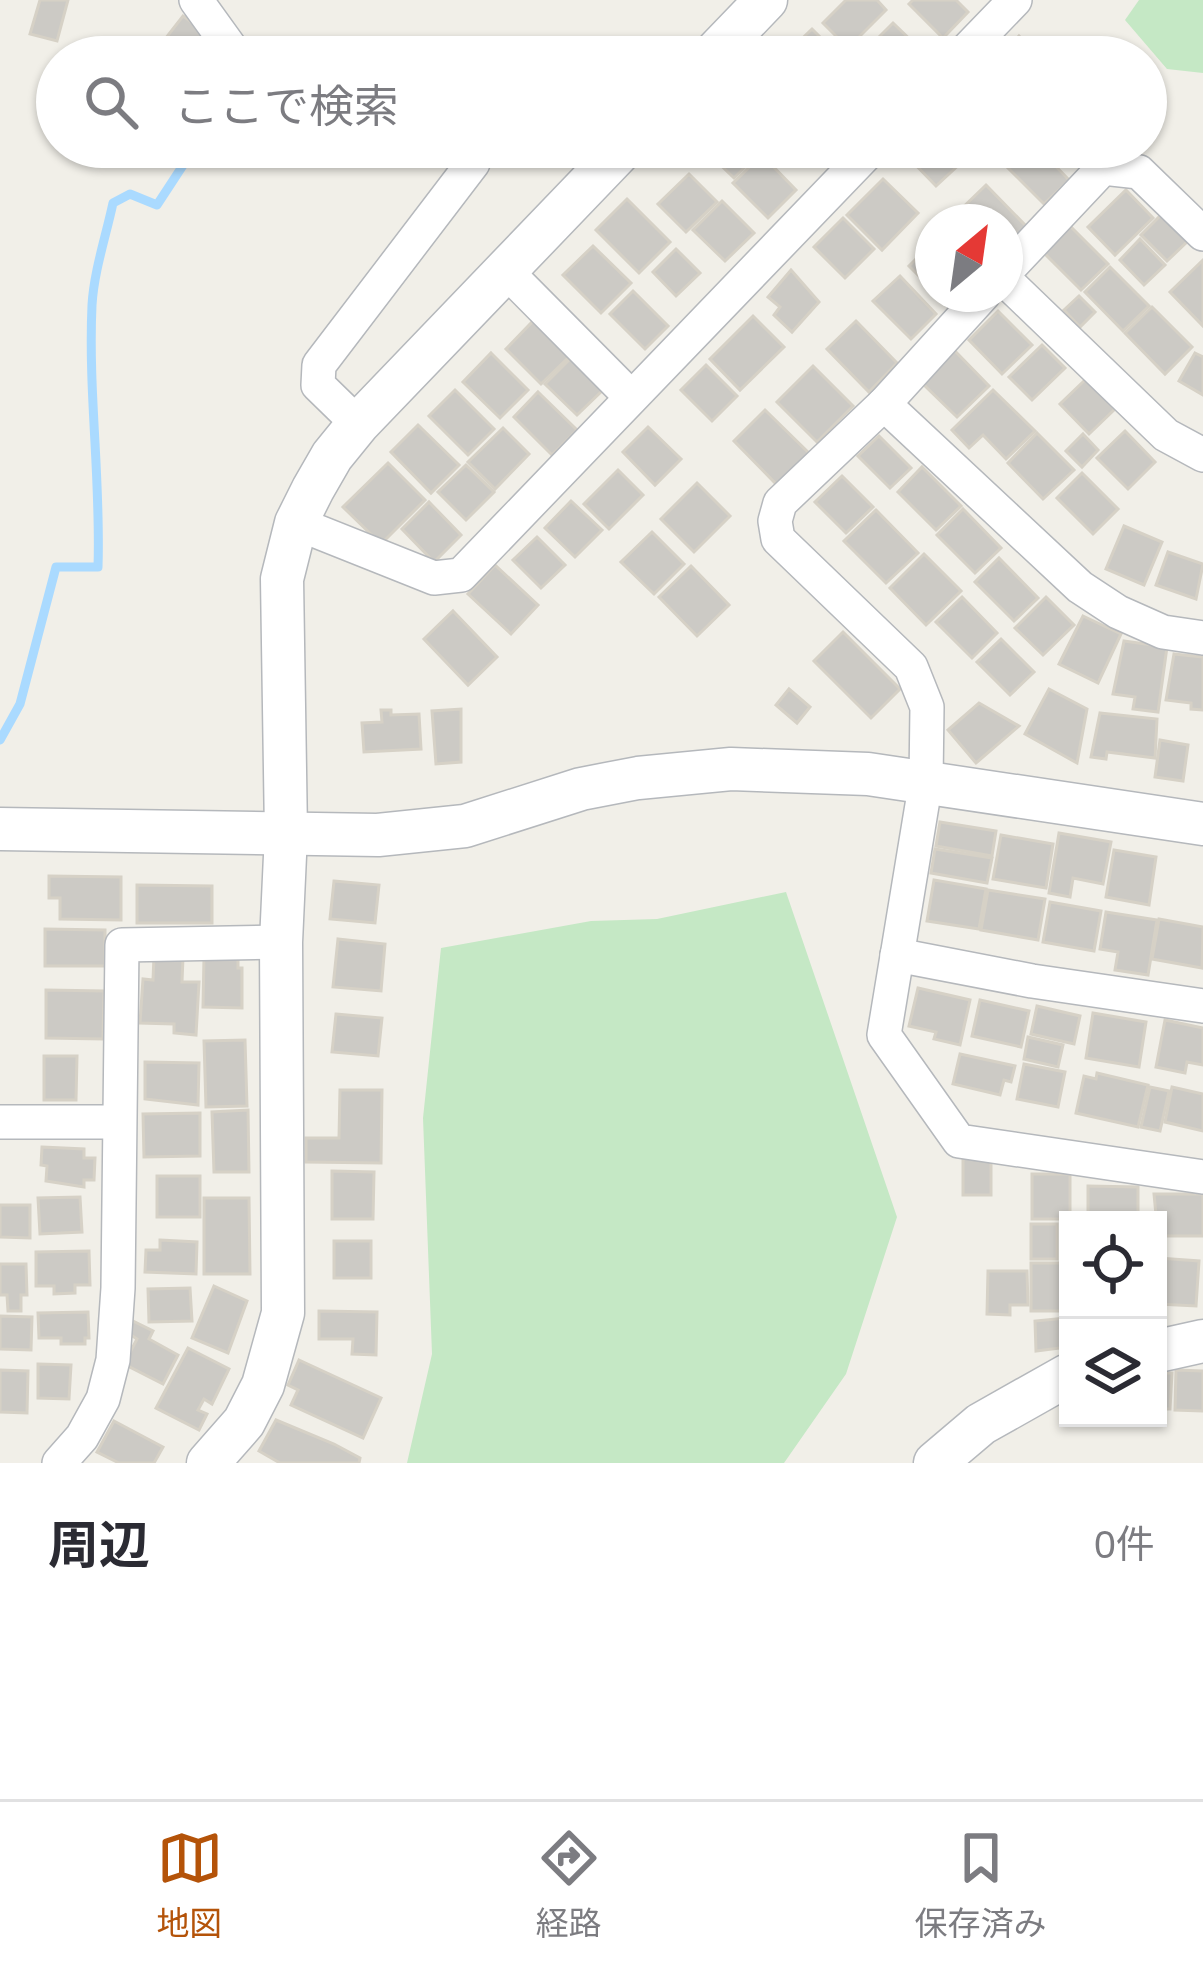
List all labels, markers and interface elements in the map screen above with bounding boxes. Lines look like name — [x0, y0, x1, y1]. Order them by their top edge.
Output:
search box — [36, 36, 1167, 168]
icon: search — [78, 69, 144, 135]
text: ここで検索 — [174, 74, 399, 135]
north arrow — [915, 204, 1023, 312]
map controls — [1059, 1211, 1167, 1427]
button: locate — [1059, 1211, 1167, 1319]
button: layers — [1059, 1319, 1167, 1427]
text: 周辺 — [48, 1508, 150, 1578]
text: 0件 — [1094, 1516, 1155, 1569]
tab: 地図 — [157, 1825, 223, 1945]
tab: 経路 — [536, 1825, 602, 1945]
tab: 保存済み — [915, 1825, 1047, 1945]

